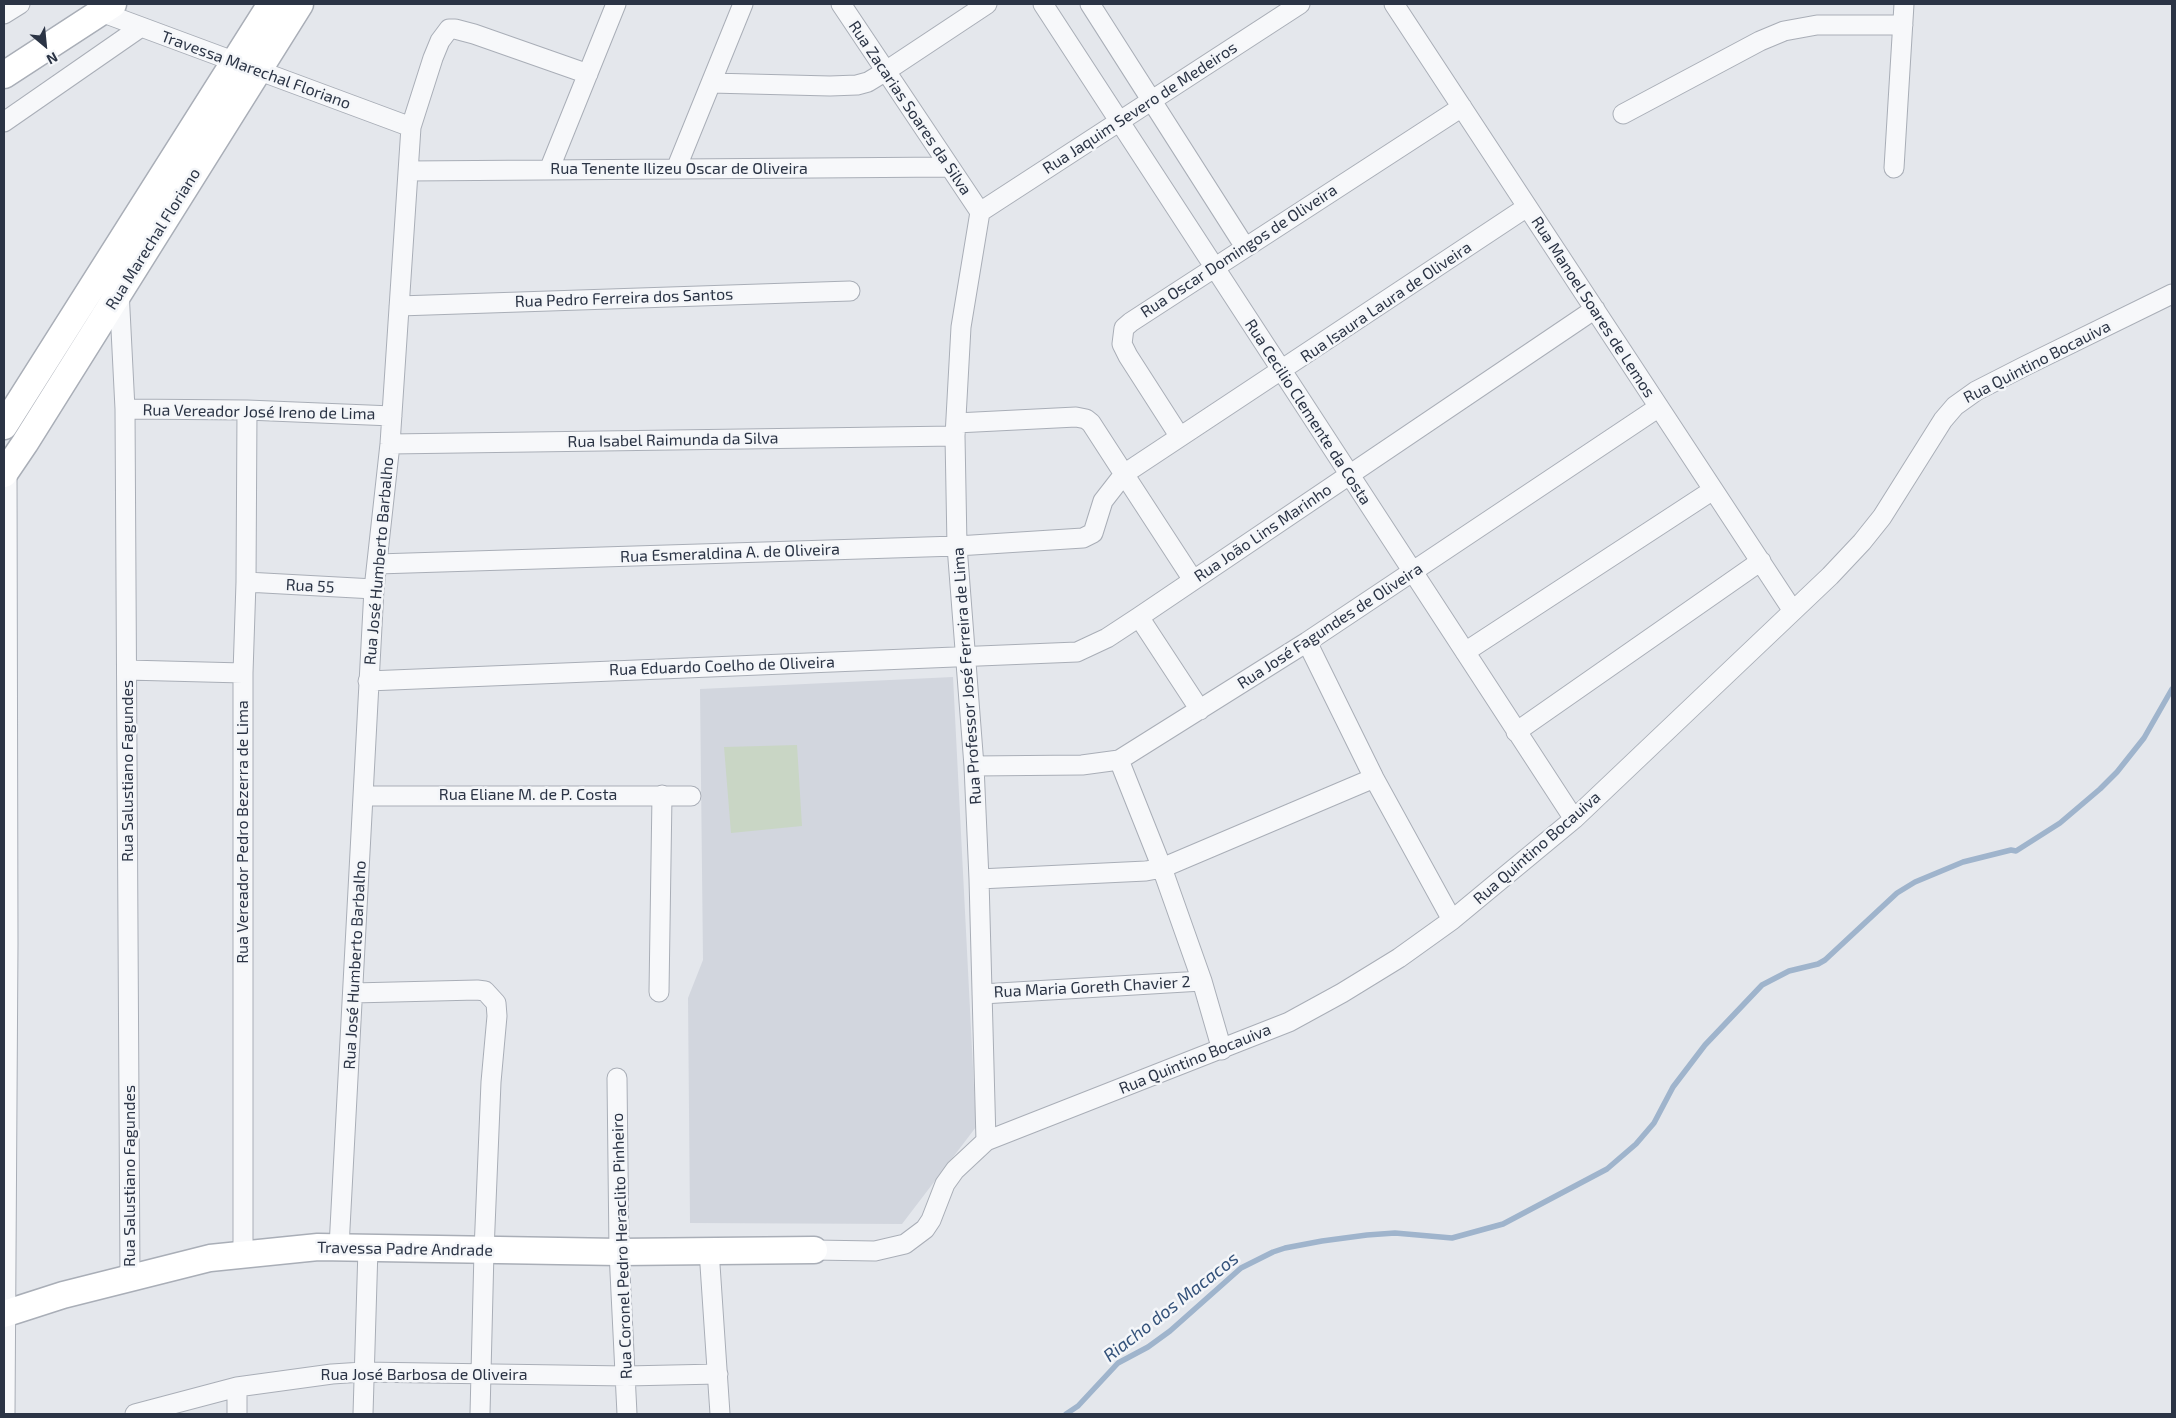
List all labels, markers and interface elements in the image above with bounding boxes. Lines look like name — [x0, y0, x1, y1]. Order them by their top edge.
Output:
street label: Rua Zacarias Soares da Silva — [844, 17, 976, 199]
north arrow — [20, 20, 70, 70]
street label: Travessa Marechal Floriano — [159, 27, 353, 113]
street label: Rua Jaquim Severo de Medeiros — [1039, 38, 1241, 178]
text: N — [44, 49, 61, 69]
street label: Rua Tenente Ilizeu Oscar de Oliveira — [550, 159, 808, 179]
street label: Rua Marechal Floriano — [102, 165, 204, 313]
street label: Rua Oscar Domingos de Oliveira — [1137, 180, 1341, 322]
street label: Rua Manoel Soares de Lemos — [1527, 213, 1659, 401]
street label: Rua Isaura Laura de Oliveira — [1297, 238, 1475, 366]
street label: Rua Pedro Ferreira dos Santos — [514, 285, 734, 311]
street label: Rua Cecilio Clemente da Costa — [1241, 316, 1375, 508]
street label: Rua Quintino Bocauiva — [1960, 317, 2114, 407]
street label: Rua Vereador José Ireno de Lima — [142, 400, 376, 424]
street label: Rua Isabel Raimunda da Silva — [567, 429, 779, 451]
street label: Rua José Humberto Barbalho — [360, 456, 398, 666]
street label: Rua João Lins Marinho — [1191, 480, 1335, 586]
street label: Rua Esmeraldina A. de Oliveira — [620, 540, 840, 566]
street label: Rua Professor José Ferreira de Lima — [948, 547, 986, 805]
street label: Rua José Fagundes de Oliveira — [1234, 559, 1426, 693]
street label: Rua 55 — [285, 575, 335, 597]
street label: Rua Eduardo Coelho de Oliveira — [609, 652, 835, 680]
street label: Rua Salustiano Fagundes — [118, 680, 138, 862]
street label: Rua Vereador Pedro Bezerra de Lima — [233, 700, 253, 964]
street label: Rua Eliane M. de P. Costa — [439, 785, 617, 805]
street label: Rua Quintino Bocauiva — [1469, 787, 1605, 909]
street label: Rua José Humberto Barbalho — [340, 860, 370, 1070]
street label: Rua Maria Goreth Chavier 2 — [993, 972, 1191, 1002]
street label: Rua Quintino Bocauiva — [1116, 1020, 1274, 1098]
street label: Rua Salustiano Fagundes — [120, 1085, 140, 1267]
street label: Rua Coronel Pedro Heraclito Pinheiro — [608, 1112, 636, 1380]
street label: Travessa Padre Andrade — [317, 1238, 493, 1260]
water label: Riacho dos Macacos — [1099, 1248, 1243, 1366]
street label: Rua José Barbosa de Oliveira — [321, 1365, 527, 1385]

